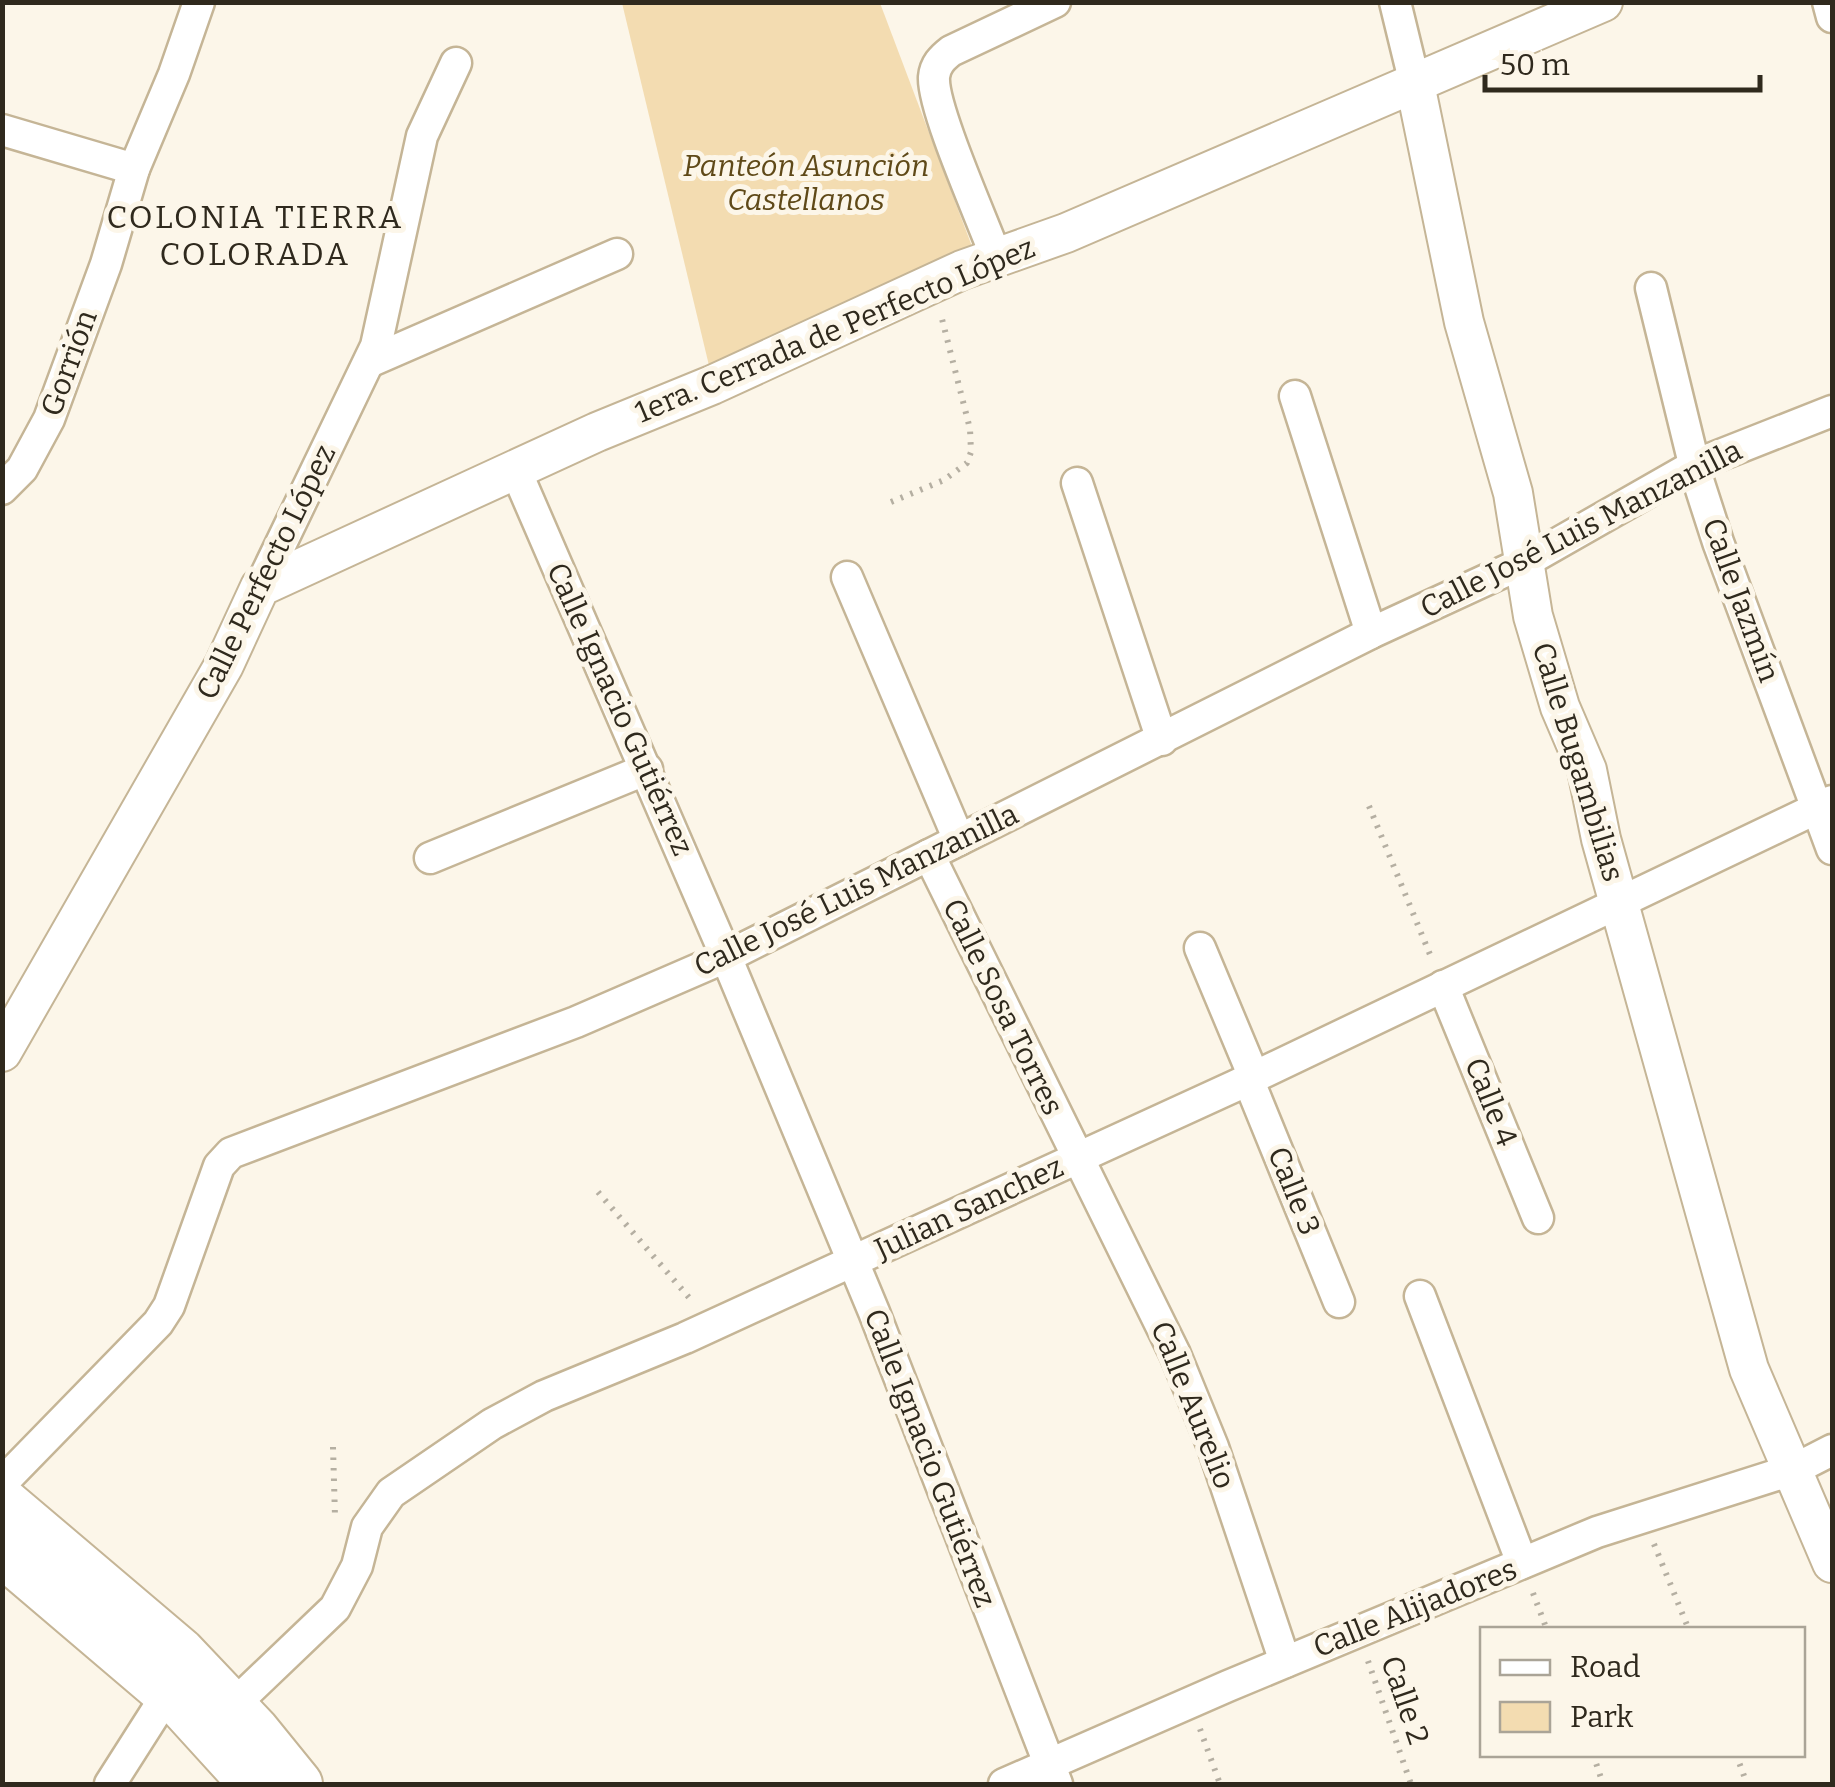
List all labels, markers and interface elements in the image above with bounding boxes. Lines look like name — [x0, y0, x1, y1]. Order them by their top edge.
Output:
scale bar — [1485, 30, 1760, 92]
text: 50 m — [1500, 47, 1570, 83]
park label: Panteón Asunción Castellanos — [683, 148, 929, 218]
district label: COLONIA TIERRA COLORADA — [106, 198, 404, 273]
street label: 1era. Cerrada de Perfecto López — [630, 229, 1040, 431]
street label: Gorrión — [33, 305, 105, 421]
street label: Calle José Luis Manzanilla — [1414, 432, 1748, 626]
street label: Calle Perfecto López — [189, 439, 343, 705]
street label: Calle Jazmín — [1695, 513, 1787, 687]
street label: Calle Ignacio Gutiérrez — [539, 557, 701, 861]
street label: Calle Bugambilias — [1525, 638, 1631, 886]
street label: Calle José Luis Manzanilla — [688, 796, 1024, 984]
street label: Calle Sosa Torres — [935, 893, 1071, 1121]
street label: Calle 4 — [1457, 1052, 1525, 1152]
street label: Calle 3 — [1260, 1142, 1328, 1240]
street label: Julian Sanchez — [868, 1149, 1069, 1268]
street label: Calle Ignacio Gutiérrez — [856, 1304, 1004, 1612]
street label: Calle Aurelio — [1143, 1316, 1243, 1494]
street label: Calle Alijadores — [1308, 1551, 1522, 1665]
legend — [1480, 1627, 1805, 1757]
text: Road — [1570, 1649, 1641, 1685]
street label: Calle 2 — [1373, 1651, 1437, 1749]
text: Park — [1570, 1699, 1633, 1735]

